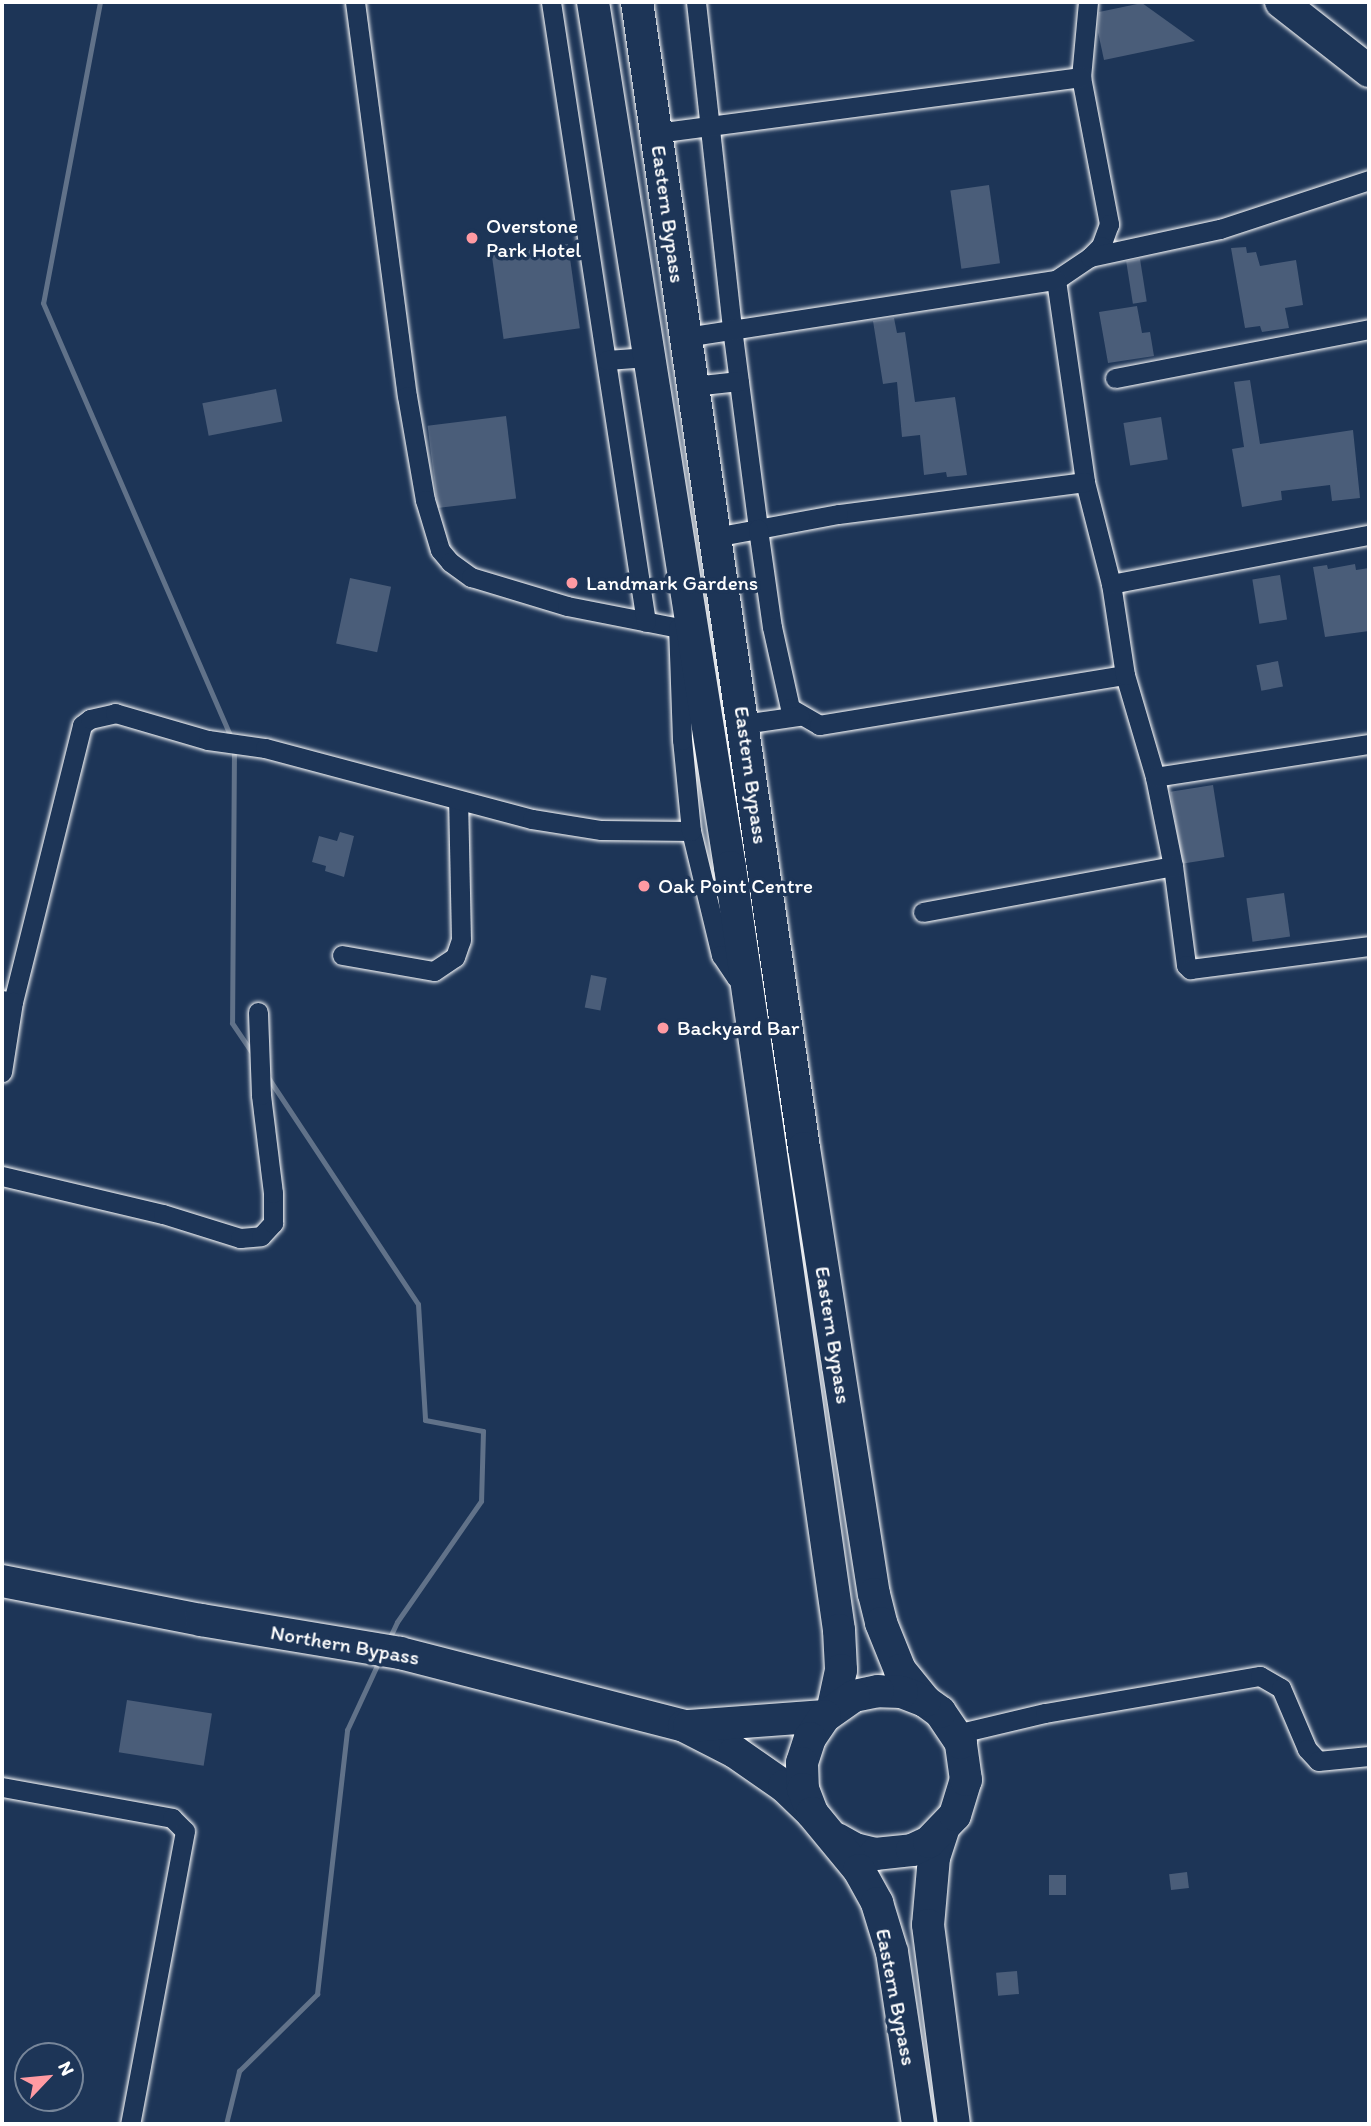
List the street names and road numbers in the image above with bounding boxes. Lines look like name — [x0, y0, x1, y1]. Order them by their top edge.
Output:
street label: Eastern Bypass — [646, 144, 690, 284]
street label: Eastern Bypass — [729, 705, 773, 845]
street label: Eastern Bypass — [810, 1265, 856, 1405]
street label: Northern Bypass — [269, 1620, 421, 1670]
street label: Eastern Bypass — [870, 1927, 922, 2067]

